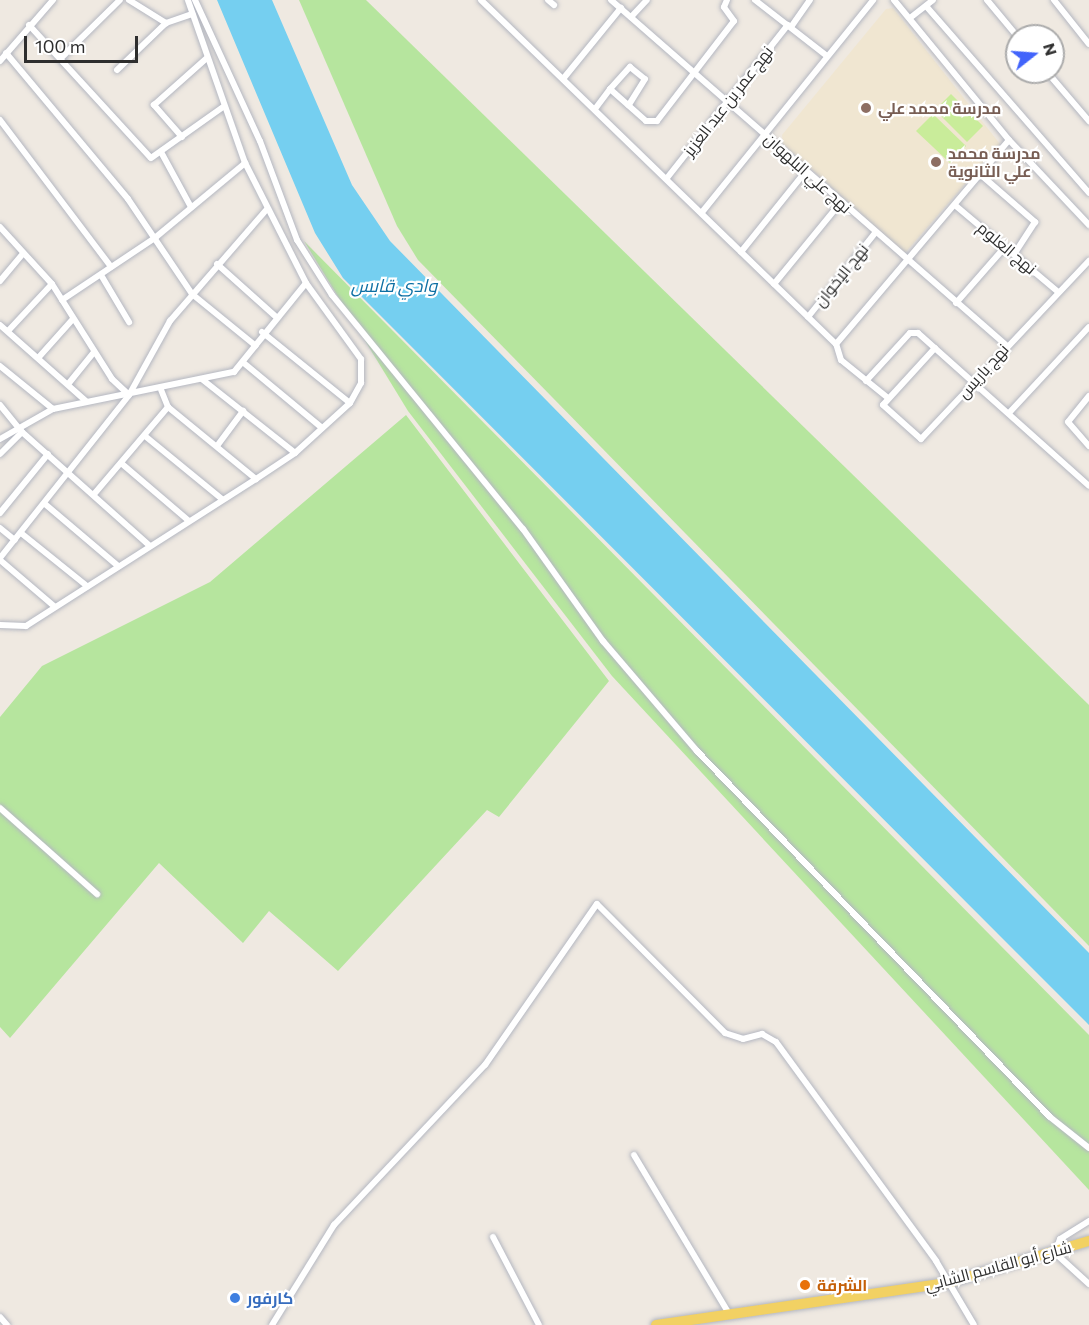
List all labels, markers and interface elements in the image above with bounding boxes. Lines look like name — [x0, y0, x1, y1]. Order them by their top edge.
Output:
scale bar — [27, 24, 141, 62]
north arrow — [1005, 24, 1065, 84]
text: 100 m — [35, 35, 85, 57]
text: N — [1040, 41, 1062, 58]
street label: نهج عمر بن عبد العزيز — [679, 42, 777, 160]
place label: مدرسة محمد علي — [878, 98, 1001, 118]
marker: مدرسة محمد علي — [859, 101, 873, 115]
street label: نهج علي البلهوان — [761, 129, 855, 217]
place label: مدرسة محمد علي الثانوية — [948, 143, 1041, 181]
marker: مدرسة محمد علي الثانوية — [929, 155, 943, 169]
street label: نهج العلوم — [974, 218, 1040, 278]
street label: نهج الإخوان — [810, 240, 872, 310]
water label: وادي قابس — [351, 274, 437, 296]
street label: نهج باريس — [954, 340, 1012, 402]
street label: شارع أبو القاسم الشابي — [923, 1237, 1073, 1295]
place label: الشرفة — [817, 1275, 867, 1295]
marker: الشرفة — [798, 1278, 812, 1292]
place label: كارفور — [247, 1288, 293, 1308]
marker: كارفور — [228, 1291, 242, 1305]

